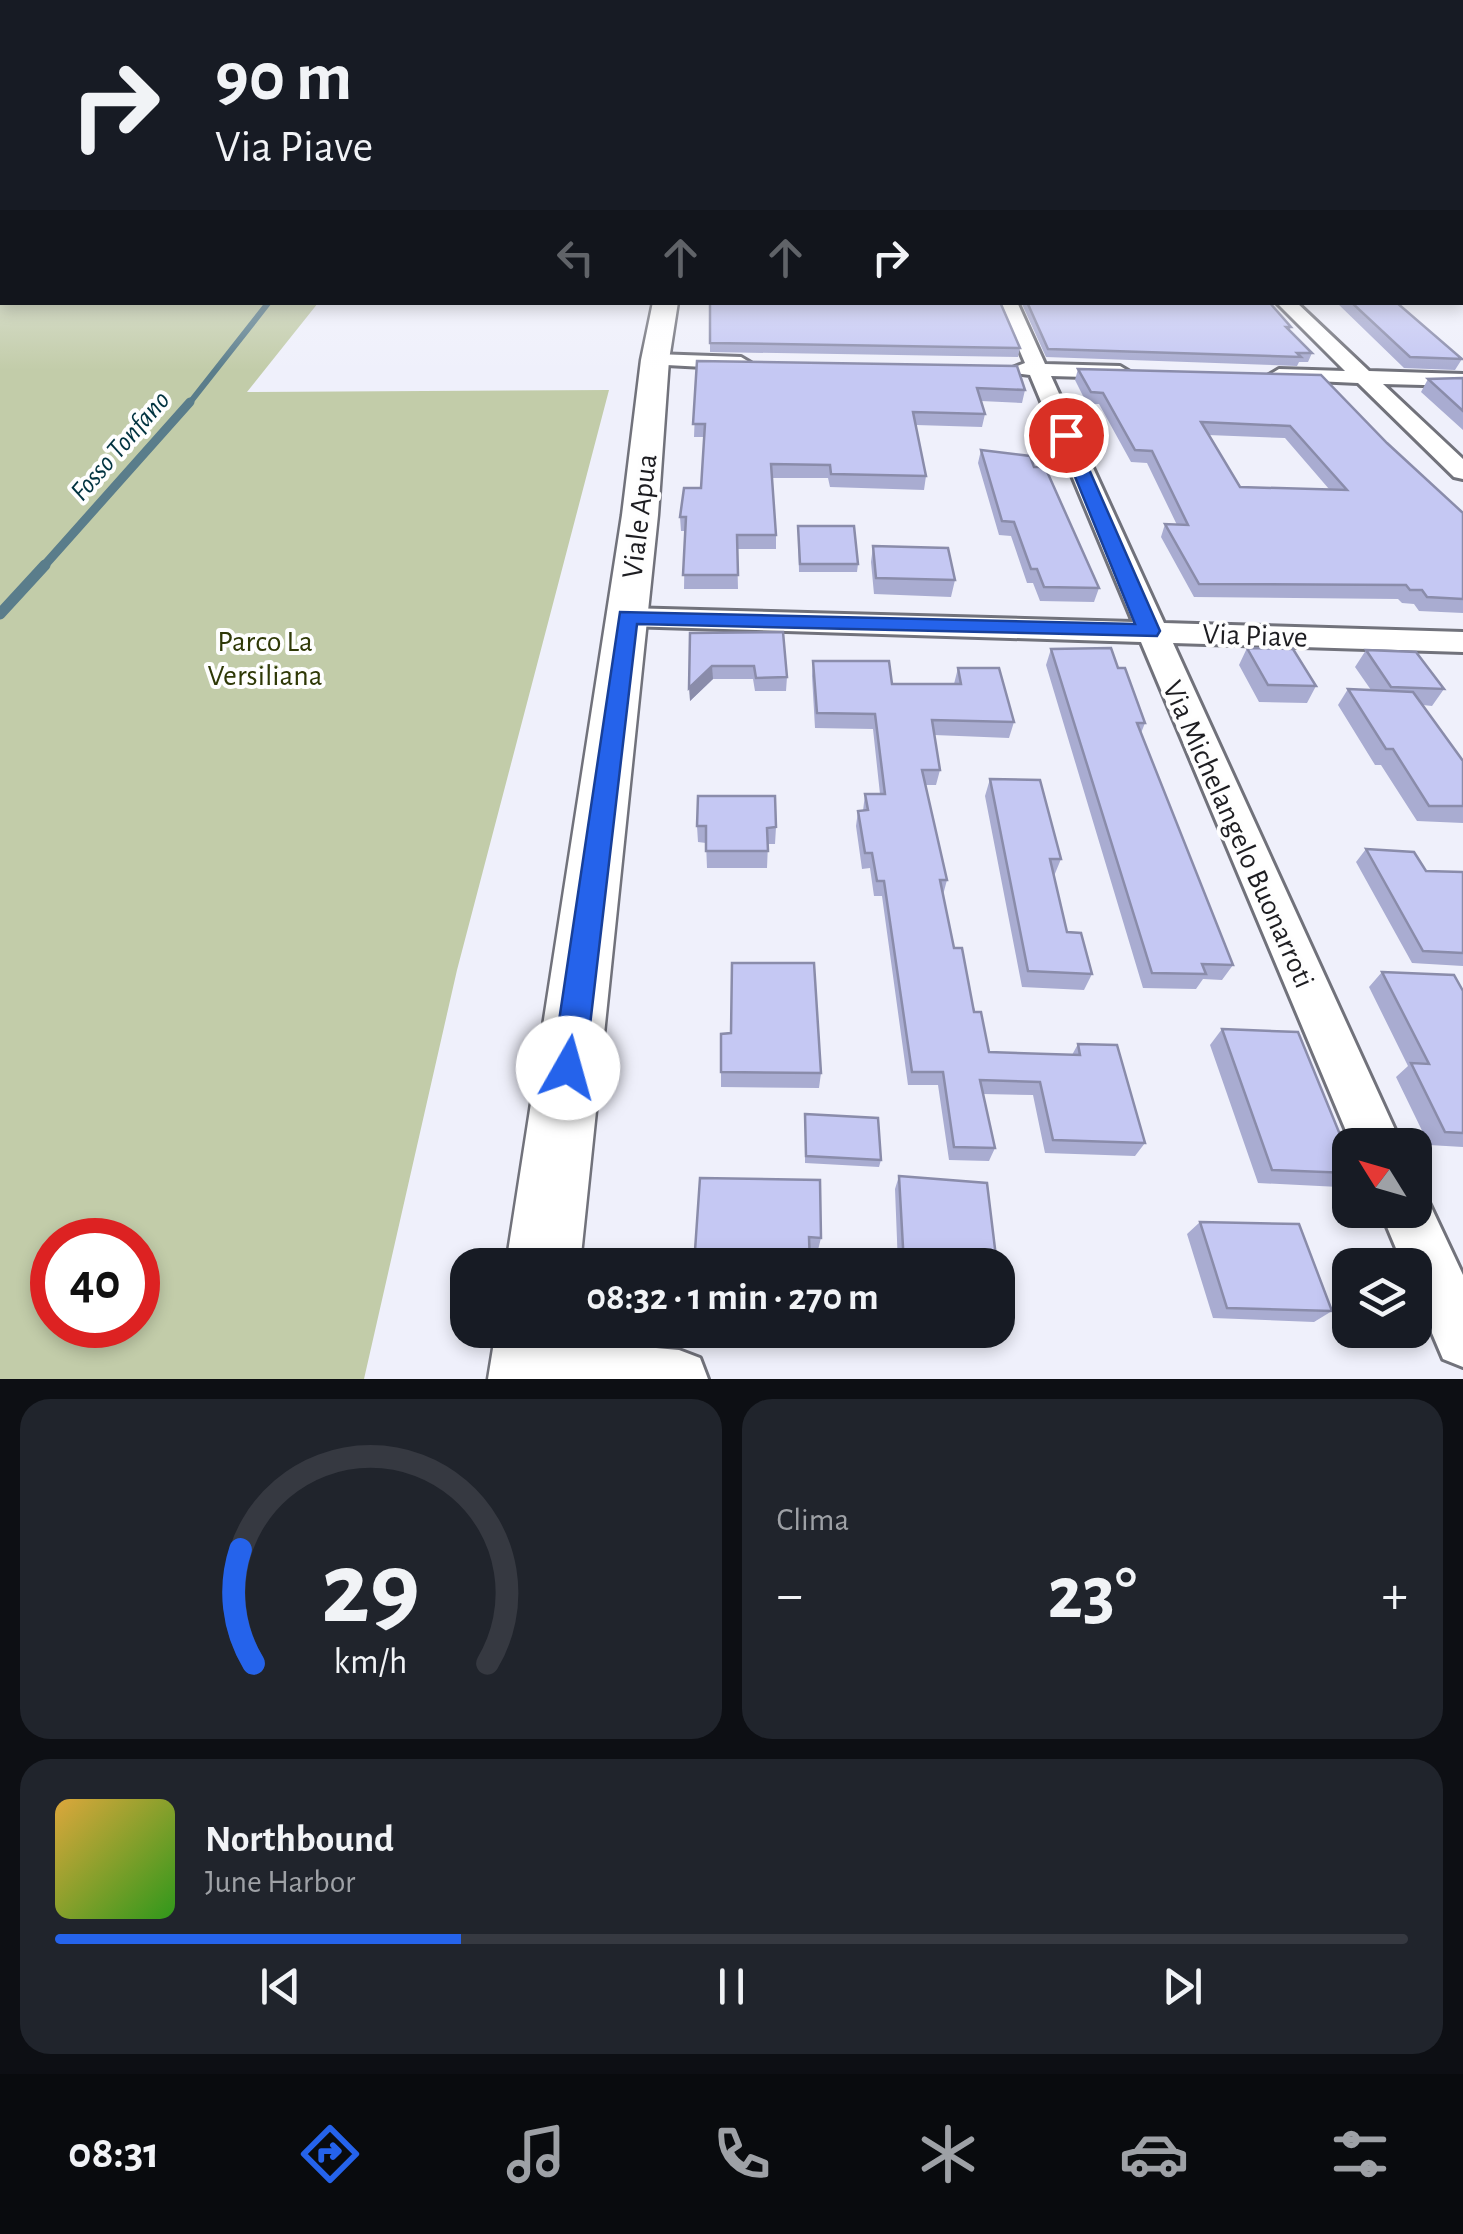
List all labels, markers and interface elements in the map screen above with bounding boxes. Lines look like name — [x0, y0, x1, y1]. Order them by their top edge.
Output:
icon: right — [50, 40, 180, 170]
text: 90 m — [215, 43, 352, 113]
text: Via Piave — [215, 125, 373, 170]
icon: left — [548, 230, 603, 285]
icon: ahead — [653, 230, 708, 285]
icon: ahead — [758, 230, 813, 285]
icon: right — [863, 230, 918, 285]
water label: Fosso Tonfano — [66, 386, 175, 507]
pin — [1024, 393, 1109, 478]
icon: arrive — [1039, 408, 1094, 463]
street label: Viale Apua — [617, 452, 663, 580]
street label: Via Piave — [1202, 619, 1308, 653]
park label: Parco La Versiliana — [207, 627, 323, 691]
street label: Via Michelangelo Buonarroti — [1157, 676, 1319, 992]
position arrow — [516, 1016, 620, 1120]
north arrow — [1332, 1128, 1432, 1228]
map controls — [1332, 1128, 1432, 1348]
speed limit sign: 40 — [30, 1218, 160, 1348]
button: layers — [1332, 1248, 1432, 1348]
text: 08:32 · 1 min · 270 m — [586, 1279, 879, 1317]
text: Clima — [777, 1504, 849, 1536]
text: 29 — [321, 1538, 420, 1642]
text: 23° — [1047, 1557, 1137, 1632]
text: − — [777, 1568, 803, 1623]
text: + — [1382, 1568, 1408, 1623]
text: km/h — [334, 1644, 408, 1680]
text: Northbound — [205, 1821, 394, 1859]
text: June Harbor — [205, 1866, 355, 1898]
icon: previous — [253, 1959, 308, 2014]
icon: pause — [704, 1959, 759, 2014]
icon: next — [1155, 1959, 1210, 2014]
icon: directions — [295, 2119, 365, 2189]
icon: music — [501, 2119, 571, 2189]
icon: phone — [707, 2119, 777, 2189]
icon: climate — [913, 2119, 983, 2189]
icon: car — [1119, 2119, 1189, 2189]
icon: filters — [1325, 2119, 1395, 2189]
text: 08:31 — [68, 2131, 159, 2176]

